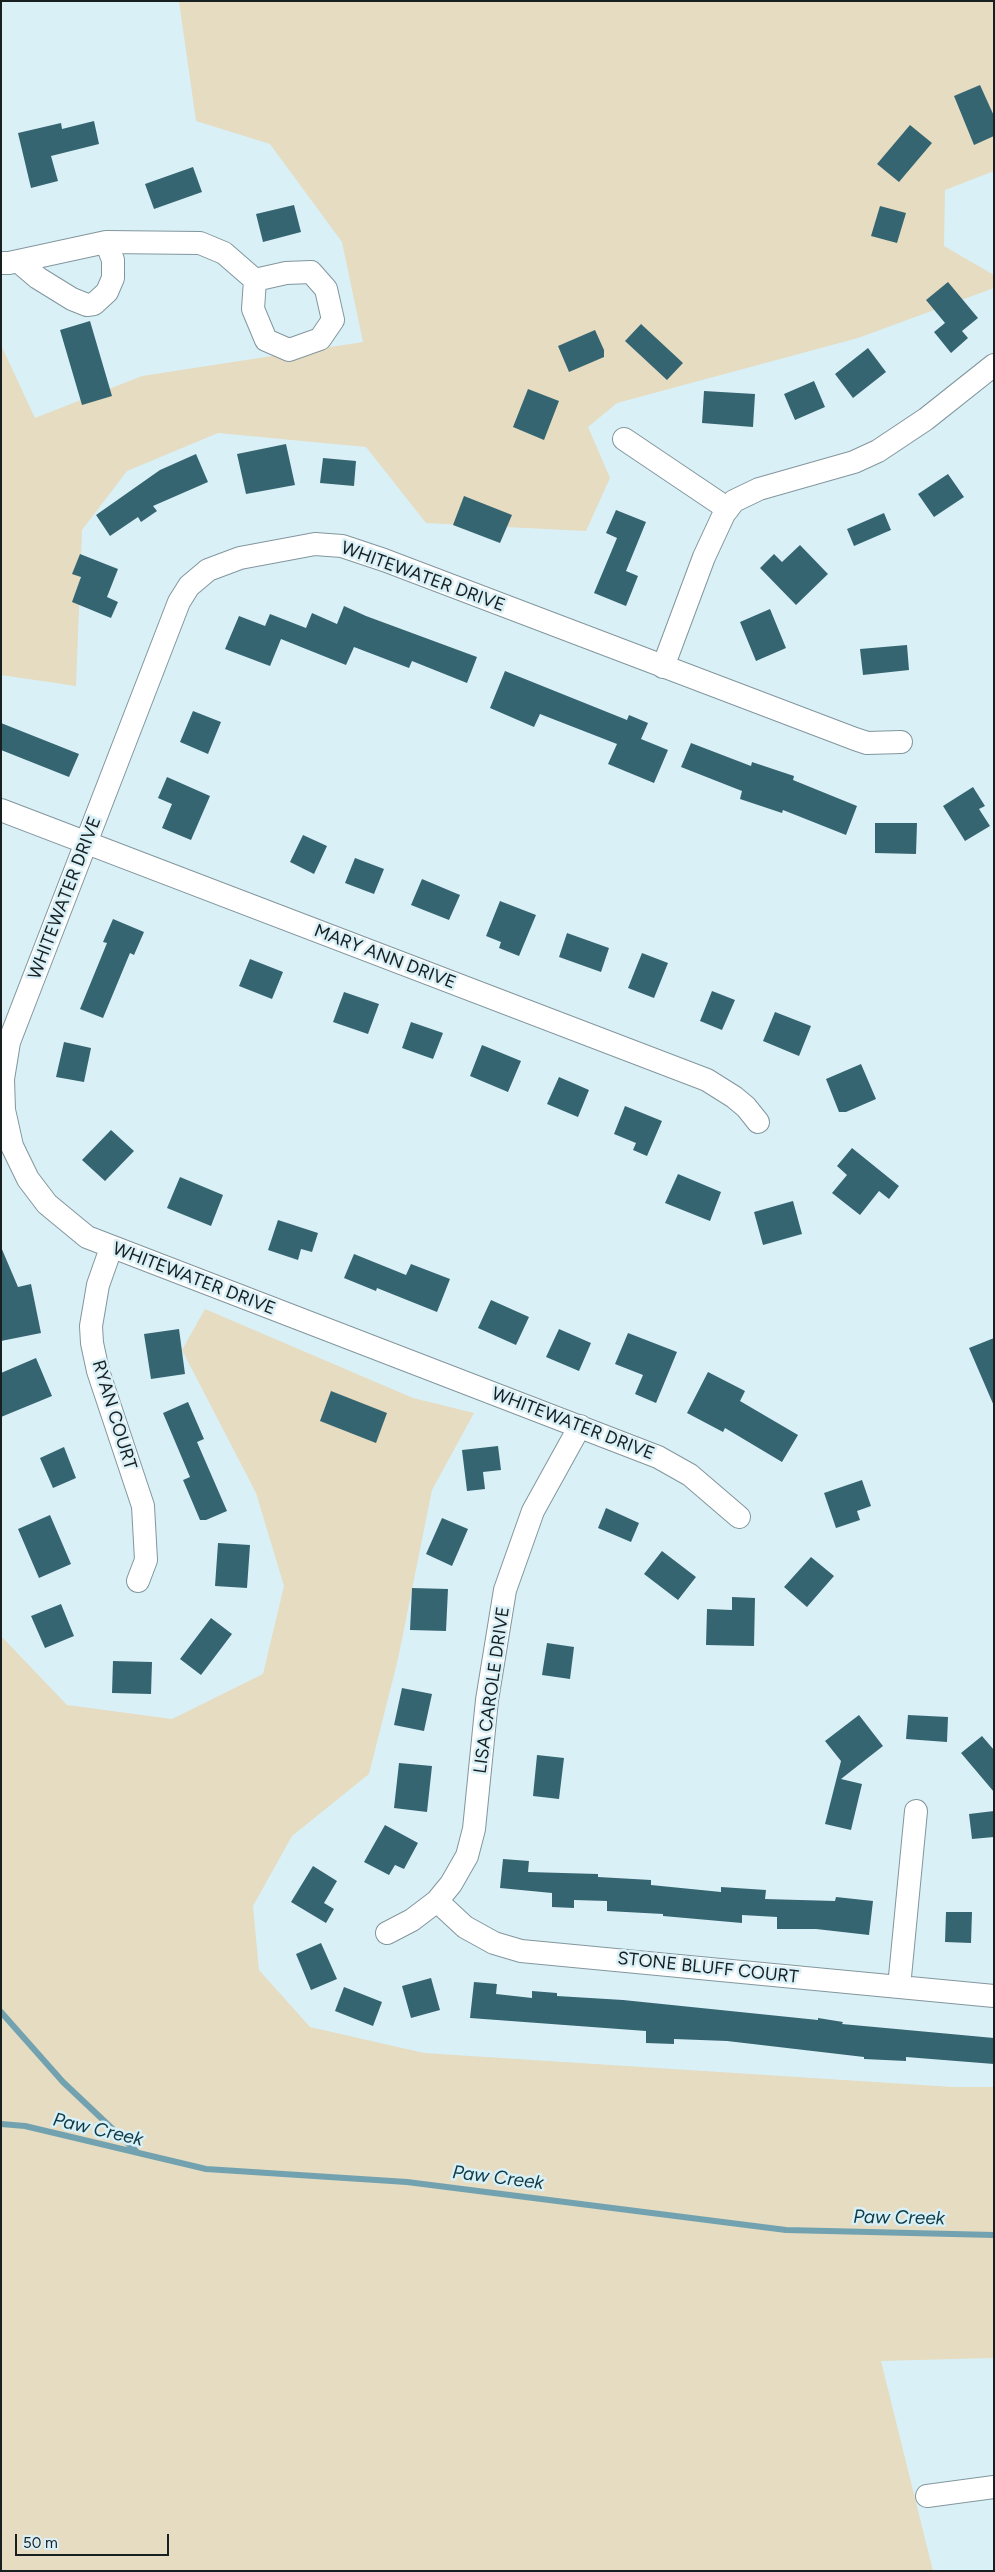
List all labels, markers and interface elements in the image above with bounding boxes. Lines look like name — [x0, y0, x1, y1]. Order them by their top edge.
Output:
street label: WHITEWATER DRIVE — [338, 537, 508, 617]
street label: WHITEWATER DRIVE — [24, 813, 106, 983]
street label: MARY ANN DRIVE — [311, 920, 459, 994]
street label: WHITEWATER DRIVE — [109, 1238, 279, 1320]
street label: RYAN COURT — [87, 1358, 141, 1472]
street label: WHITEWATER DRIVE — [488, 1383, 658, 1465]
street label: LISA CAROLE DRIVE — [470, 1605, 514, 1775]
street label: STONE BLUFF COURT — [616, 1948, 800, 1988]
water label: Paw Creek — [51, 2109, 145, 2151]
water label: Paw Creek — [451, 2161, 545, 2195]
water label: Paw Creek — [853, 2206, 945, 2230]
scale bar — [18, 2524, 171, 2556]
text: 50 m — [23, 2534, 58, 2552]

